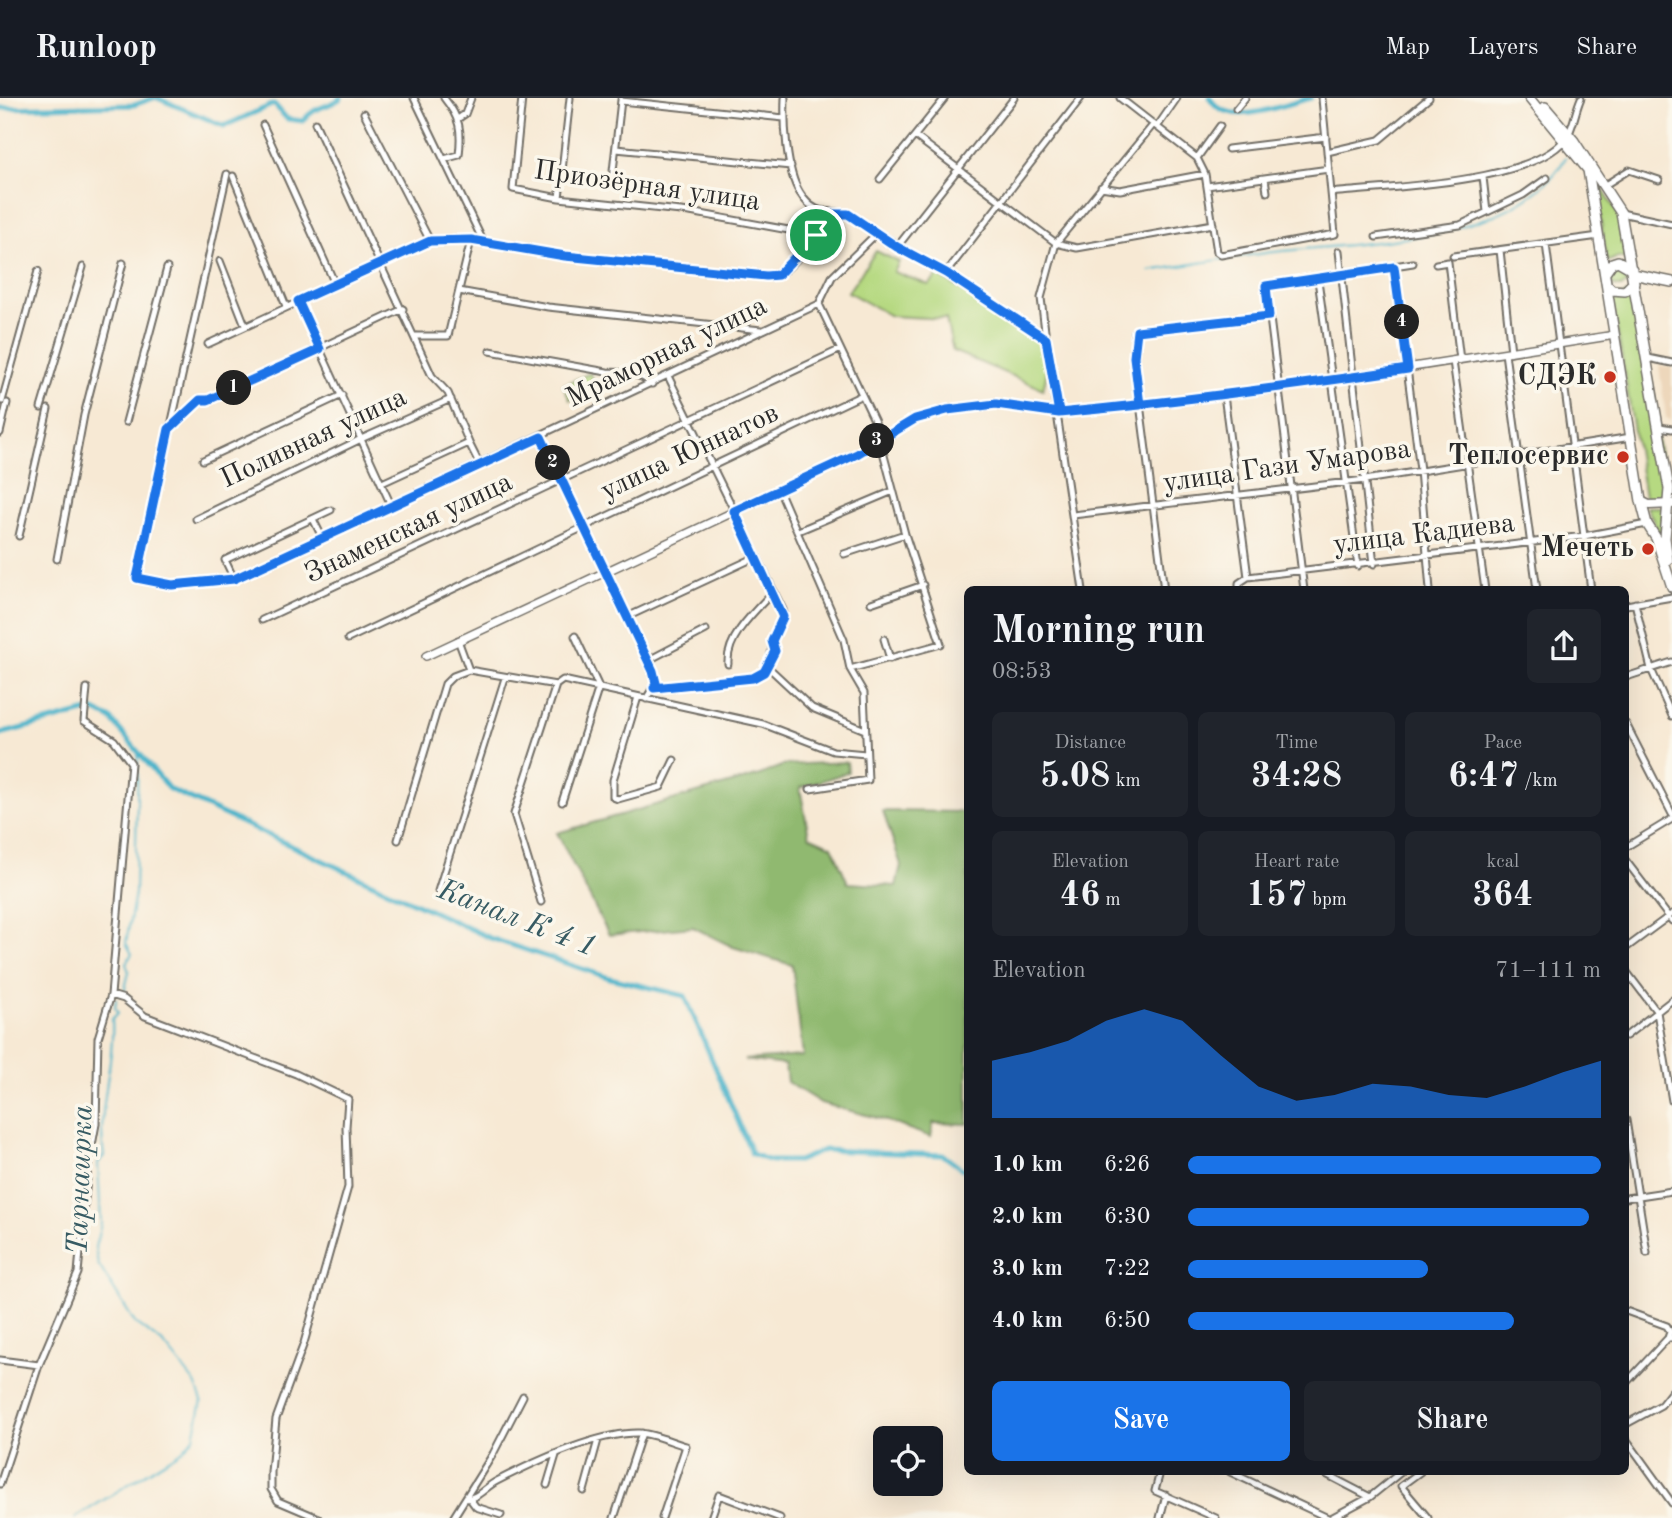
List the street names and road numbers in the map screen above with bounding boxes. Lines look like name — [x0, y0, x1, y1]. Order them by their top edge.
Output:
street label: Приозёрная улица — [532, 157, 762, 217]
street label: Мраморная улица — [562, 292, 772, 414]
street label: Поливная улица — [217, 384, 411, 494]
street label: улица Юннатов — [597, 400, 783, 506]
street label: улица Гази Умарова — [1161, 436, 1413, 498]
street label: Знаменская улица — [301, 469, 517, 589]
street label: улица Кадиева — [1332, 510, 1516, 560]

